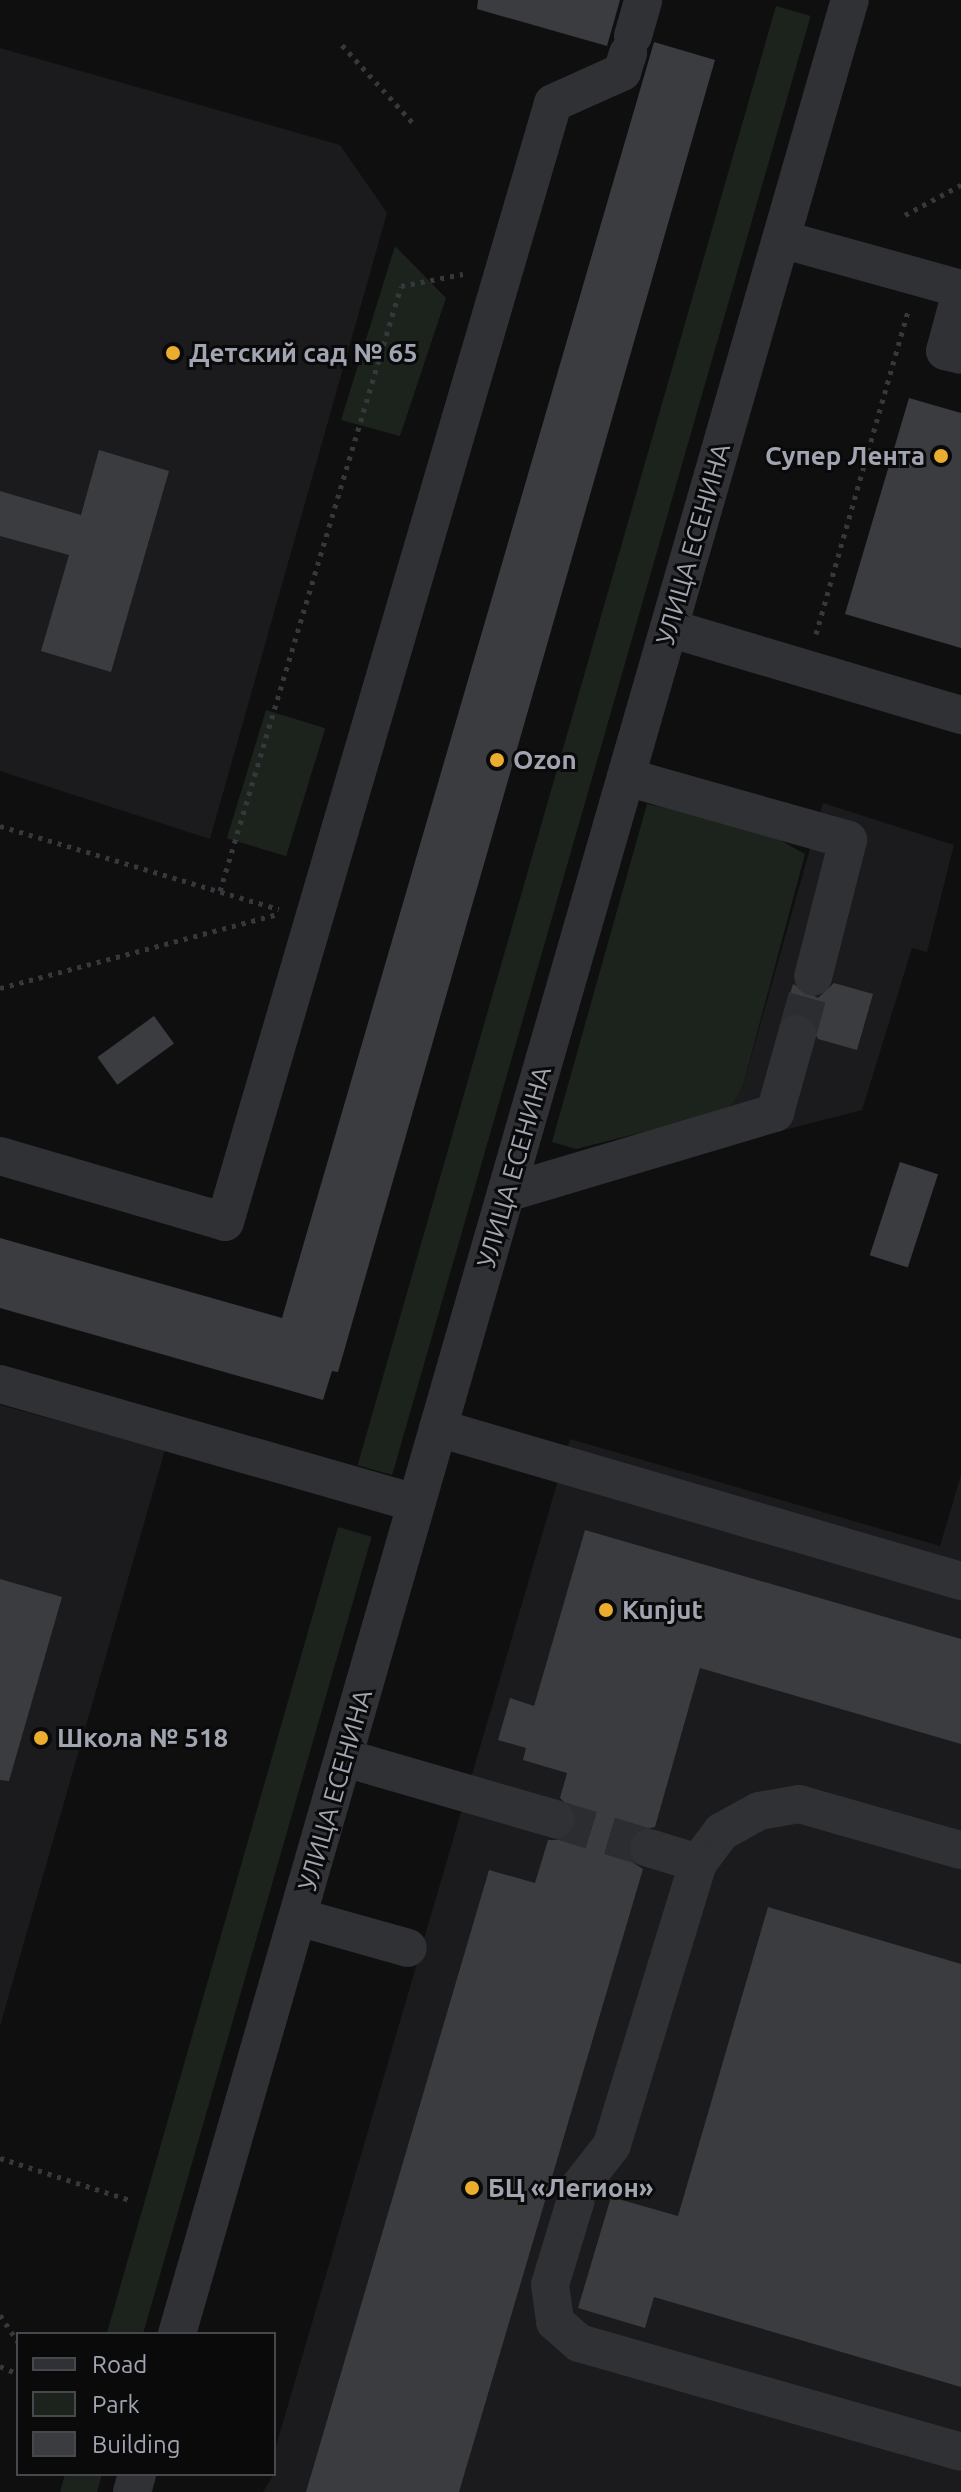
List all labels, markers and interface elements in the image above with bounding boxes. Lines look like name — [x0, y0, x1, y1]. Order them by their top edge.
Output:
place label: Детский сад № 65 — [189, 337, 418, 369]
marker: Детский сад № 65 — [164, 344, 182, 362]
street label: УЛИЦА ЕСЕНИНА — [649, 440, 737, 648]
place label: Супер Лента — [765, 440, 925, 472]
marker: Супер Лента — [932, 447, 950, 465]
place label: Ozon — [513, 744, 577, 776]
marker: Ozon — [488, 751, 506, 769]
street label: УЛИЦА ЕСЕНИНА — [470, 1063, 558, 1271]
place label: Kunjut — [622, 1594, 703, 1626]
marker: Kunjut — [597, 1601, 615, 1619]
street label: УЛИЦА ЕСЕНИНА — [291, 1686, 379, 1894]
place label: Школа № 518 — [57, 1722, 228, 1754]
marker: Школа № 518 — [32, 1729, 50, 1747]
place label: БЦ «Легион» — [488, 2172, 653, 2204]
marker: БЦ «Легион» — [463, 2179, 481, 2197]
legend — [16, 2332, 276, 2476]
text: Road — [92, 2351, 147, 2378]
text: Park — [92, 2391, 140, 2418]
text: Building — [92, 2431, 180, 2458]

